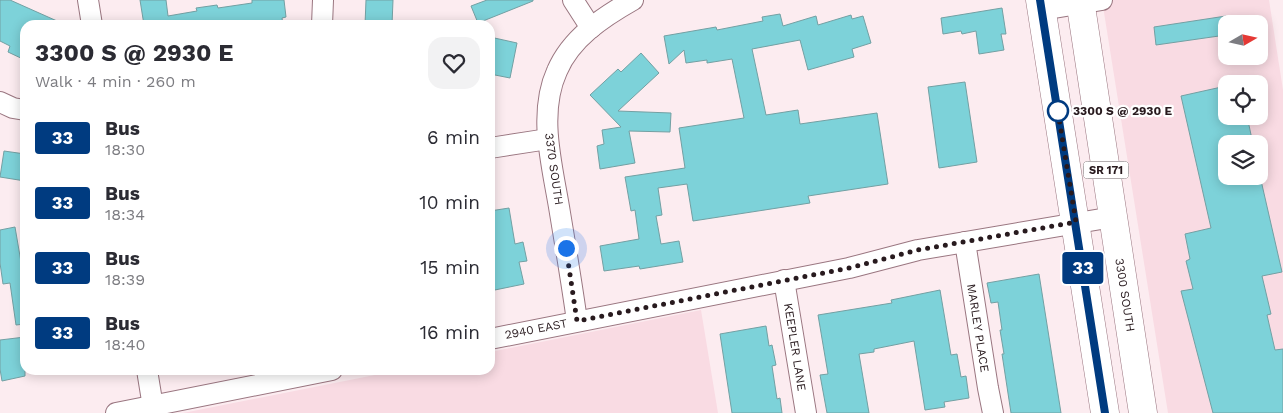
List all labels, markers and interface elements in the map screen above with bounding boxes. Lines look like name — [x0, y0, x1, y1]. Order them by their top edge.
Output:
north arrow — [1218, 15, 1268, 65]
map controls — [1218, 15, 1268, 185]
button: heart — [428, 37, 480, 89]
text: 3300 S @ 2930 E — [35, 39, 233, 67]
text: Walk · 4 min · 260 m — [35, 72, 196, 91]
button: locate — [1218, 75, 1268, 125]
marker: 3300 S @ 2930 E — [1047, 100, 1069, 122]
place label: 3300 S @ 2930 E — [1073, 104, 1173, 118]
text: Bus — [105, 117, 140, 140]
text: 6 min — [427, 126, 480, 149]
text: 33 — [52, 127, 73, 148]
street label: 3370 SOUTH — [542, 132, 566, 206]
button: layers — [1218, 135, 1268, 185]
text: 18:30 — [105, 140, 145, 159]
road number: SR 171 — [1084, 162, 1128, 178]
text: Bus — [105, 182, 140, 205]
text: 10 min — [419, 191, 480, 214]
text: 33 — [52, 192, 73, 213]
text: 18:34 — [105, 205, 145, 224]
your location — [554, 236, 579, 261]
text: Bus — [105, 247, 140, 270]
line badge: 33 — [1060, 252, 1106, 284]
text: 15 min — [420, 256, 480, 279]
text: 33 — [52, 257, 73, 278]
text: 33 — [1072, 257, 1094, 278]
street label: 3300 SOUTH — [1112, 257, 1138, 333]
text: 18:39 — [105, 270, 145, 289]
street label: MARLEY PLACE — [964, 283, 992, 374]
street label: KEEPLER LANE — [781, 302, 809, 392]
text: Bus — [105, 312, 140, 335]
street label: 2940 EAST — [504, 316, 568, 342]
text: 16 min — [420, 321, 480, 344]
text: 33 — [52, 322, 73, 343]
text: 18:40 — [105, 335, 146, 354]

